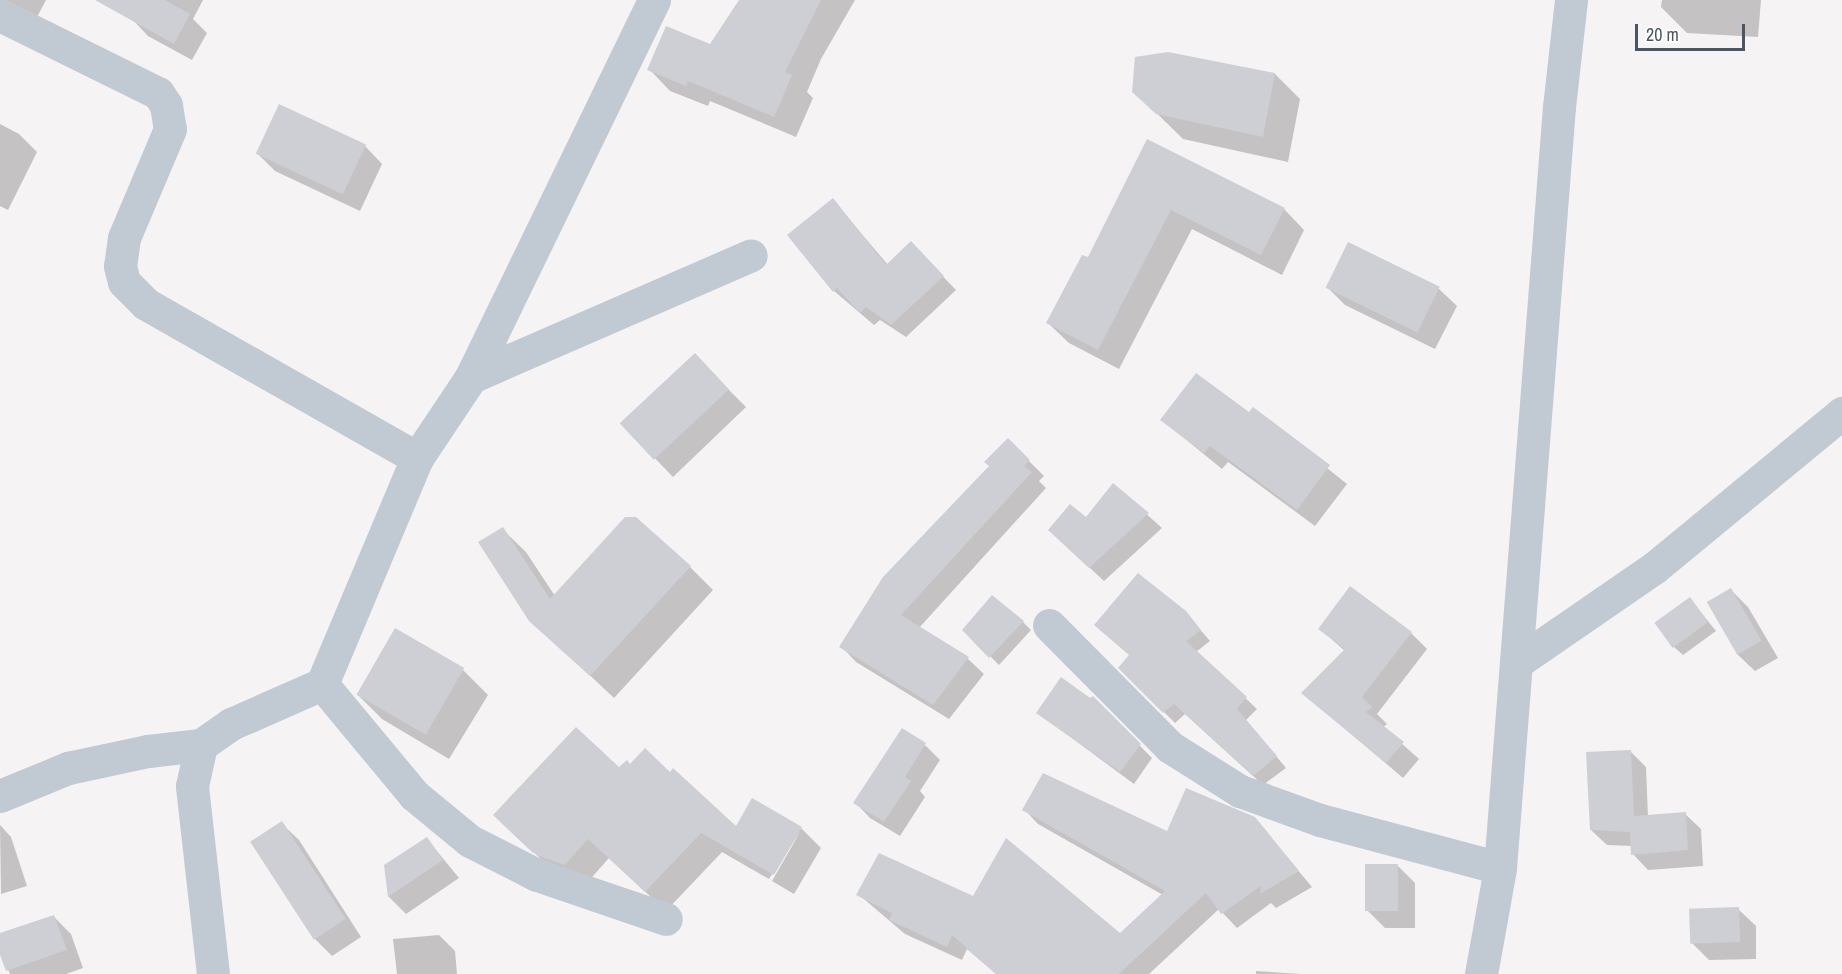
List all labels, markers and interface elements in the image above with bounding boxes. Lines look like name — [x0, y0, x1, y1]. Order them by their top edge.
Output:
scale bar — [1638, 12, 1748, 50]
text: 20 m — [1646, 22, 1679, 47]

